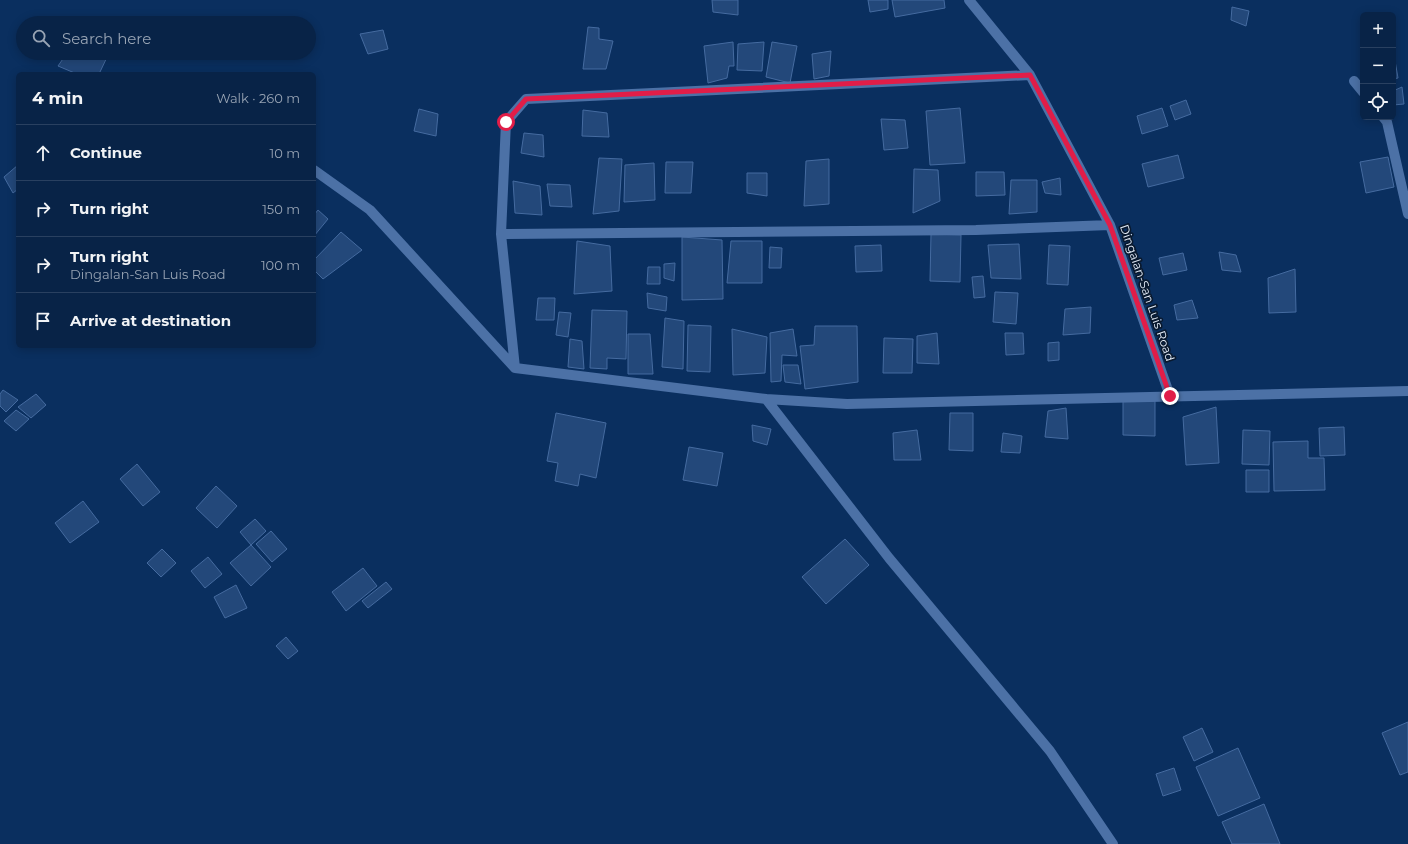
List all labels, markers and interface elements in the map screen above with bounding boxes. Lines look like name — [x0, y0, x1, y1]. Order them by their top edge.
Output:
map controls — [1360, 12, 1396, 120]
button: + — [1360, 12, 1396, 48]
search box — [16, 16, 316, 60]
icon: search — [30, 27, 52, 49]
text: Search here — [62, 29, 151, 48]
button: − — [1360, 48, 1396, 84]
button: locate — [1360, 84, 1396, 120]
text: 4 min — [32, 88, 83, 108]
text: Walk · 260 m — [216, 90, 300, 106]
route start — [497, 113, 515, 131]
icon: ahead — [32, 142, 54, 164]
text: Continue — [70, 143, 142, 162]
text: 10 m — [270, 145, 300, 161]
icon: right — [32, 198, 54, 220]
text: Turn right — [70, 199, 149, 218]
text: 150 m — [262, 201, 300, 217]
street label: Dingalan-San Luis Road — [1117, 222, 1178, 363]
text: Turn right — [70, 247, 149, 266]
icon: right — [32, 254, 54, 276]
text: 100 m — [261, 257, 300, 273]
text: Dingalan-San Luis Road — [70, 266, 226, 282]
icon: arrive — [32, 310, 54, 332]
text: Arrive at destination — [70, 311, 231, 330]
route end — [1161, 387, 1179, 405]

